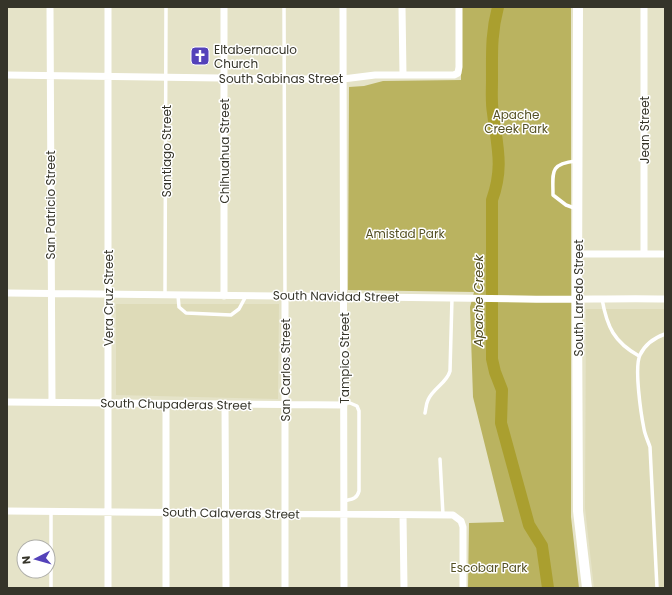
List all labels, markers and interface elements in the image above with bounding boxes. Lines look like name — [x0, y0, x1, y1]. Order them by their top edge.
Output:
place label: Eltabernaculo Church — [214, 41, 297, 72]
church icon: Eltabernaculo Church — [189, 45, 211, 67]
street label: South Sabinas Street — [219, 70, 343, 87]
street label: Jean Street — [636, 96, 653, 164]
street label: Chihuahua Street — [216, 98, 233, 204]
street label: Santiago Street — [158, 105, 175, 197]
park label: Apache Creek Park — [484, 106, 549, 137]
street label: San Patricio Street — [42, 150, 59, 260]
park label: Amistad Park — [365, 225, 445, 242]
street label: South Laredo Street — [570, 239, 587, 357]
street label: Vera Cruz Street — [100, 250, 117, 346]
water label: Apache Creek — [469, 254, 488, 348]
street label: South Navidad Street — [273, 286, 399, 306]
street label: Tampico Street — [336, 312, 353, 404]
street label: San Carlos Street — [277, 318, 294, 422]
street label: South Chupaderas Street — [100, 394, 252, 414]
street label: South Calaveras Street — [162, 503, 300, 523]
north arrow — [16, 539, 56, 579]
text: N — [18, 555, 34, 565]
park label: Escobar Park — [450, 559, 528, 576]

